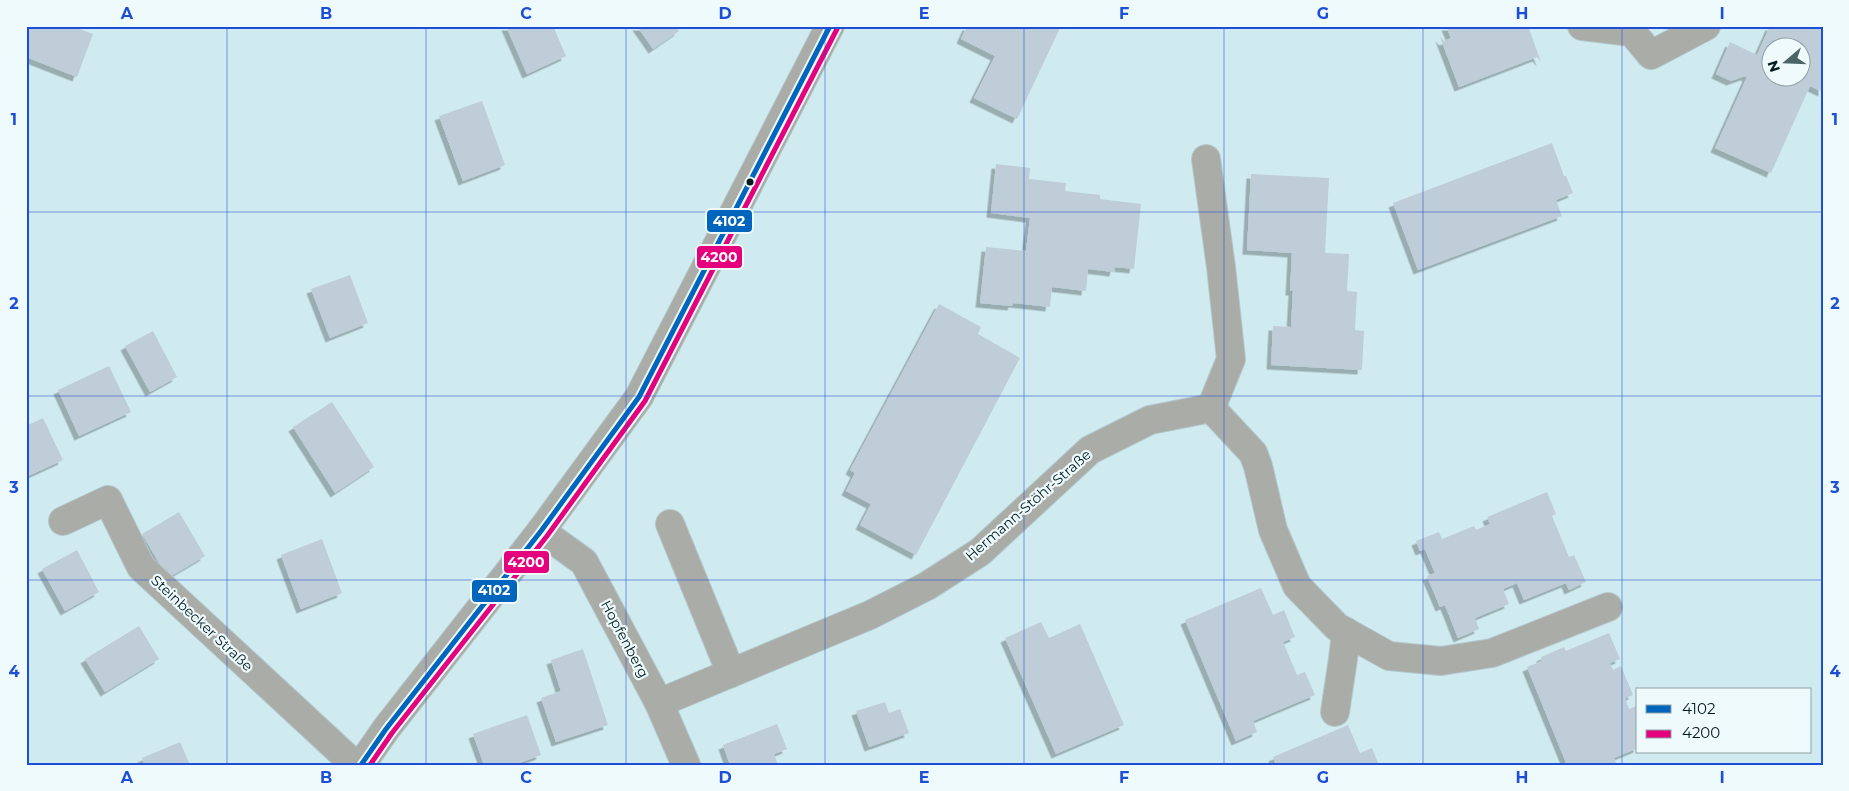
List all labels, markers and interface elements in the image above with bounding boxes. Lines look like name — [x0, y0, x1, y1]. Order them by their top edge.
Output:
text: A — [120, 4, 134, 23]
text: B — [320, 4, 332, 23]
text: C — [520, 4, 532, 23]
text: D — [718, 4, 732, 23]
text: E — [919, 4, 929, 23]
text: F — [1119, 4, 1129, 23]
text: G — [1317, 4, 1329, 23]
text: H — [1516, 4, 1528, 23]
text: I — [1719, 4, 1725, 23]
north arrow — [1762, 38, 1812, 88]
text: N — [1763, 58, 1784, 75]
text: 1 — [11, 110, 17, 129]
text: 1 — [1832, 110, 1838, 129]
unlabelled marker — [745, 177, 755, 187]
line badge: 4102 — [706, 209, 753, 233]
text: 4102 — [713, 212, 745, 230]
line badge: 4200 — [696, 245, 743, 269]
text: 4200 — [701, 248, 737, 266]
text: 2 — [9, 294, 19, 313]
text: 2 — [1830, 294, 1840, 313]
street label: Hermann-Stöhr-Straße — [961, 445, 1095, 565]
text: 3 — [8, 478, 19, 497]
text: 3 — [1829, 478, 1840, 497]
line badge: 4200 — [503, 550, 550, 574]
text: 4200 — [508, 553, 544, 571]
street label: Steinbecker Straße — [147, 571, 257, 675]
line badge: 4102 — [471, 579, 518, 603]
text: 4102 — [478, 581, 510, 599]
street label: Hopfenberg — [597, 597, 653, 681]
text: 4 — [8, 662, 20, 681]
text: 4 — [1829, 662, 1841, 681]
legend — [1636, 688, 1812, 754]
text: 4102 — [1682, 699, 1715, 718]
text: 4200 — [1682, 723, 1720, 742]
text: A — [120, 768, 134, 787]
text: B — [320, 768, 332, 787]
text: C — [520, 768, 532, 787]
text: D — [718, 768, 732, 787]
text: E — [919, 768, 929, 787]
text: F — [1119, 768, 1129, 787]
text: G — [1317, 768, 1329, 787]
text: H — [1516, 768, 1528, 787]
text: I — [1719, 768, 1725, 787]

